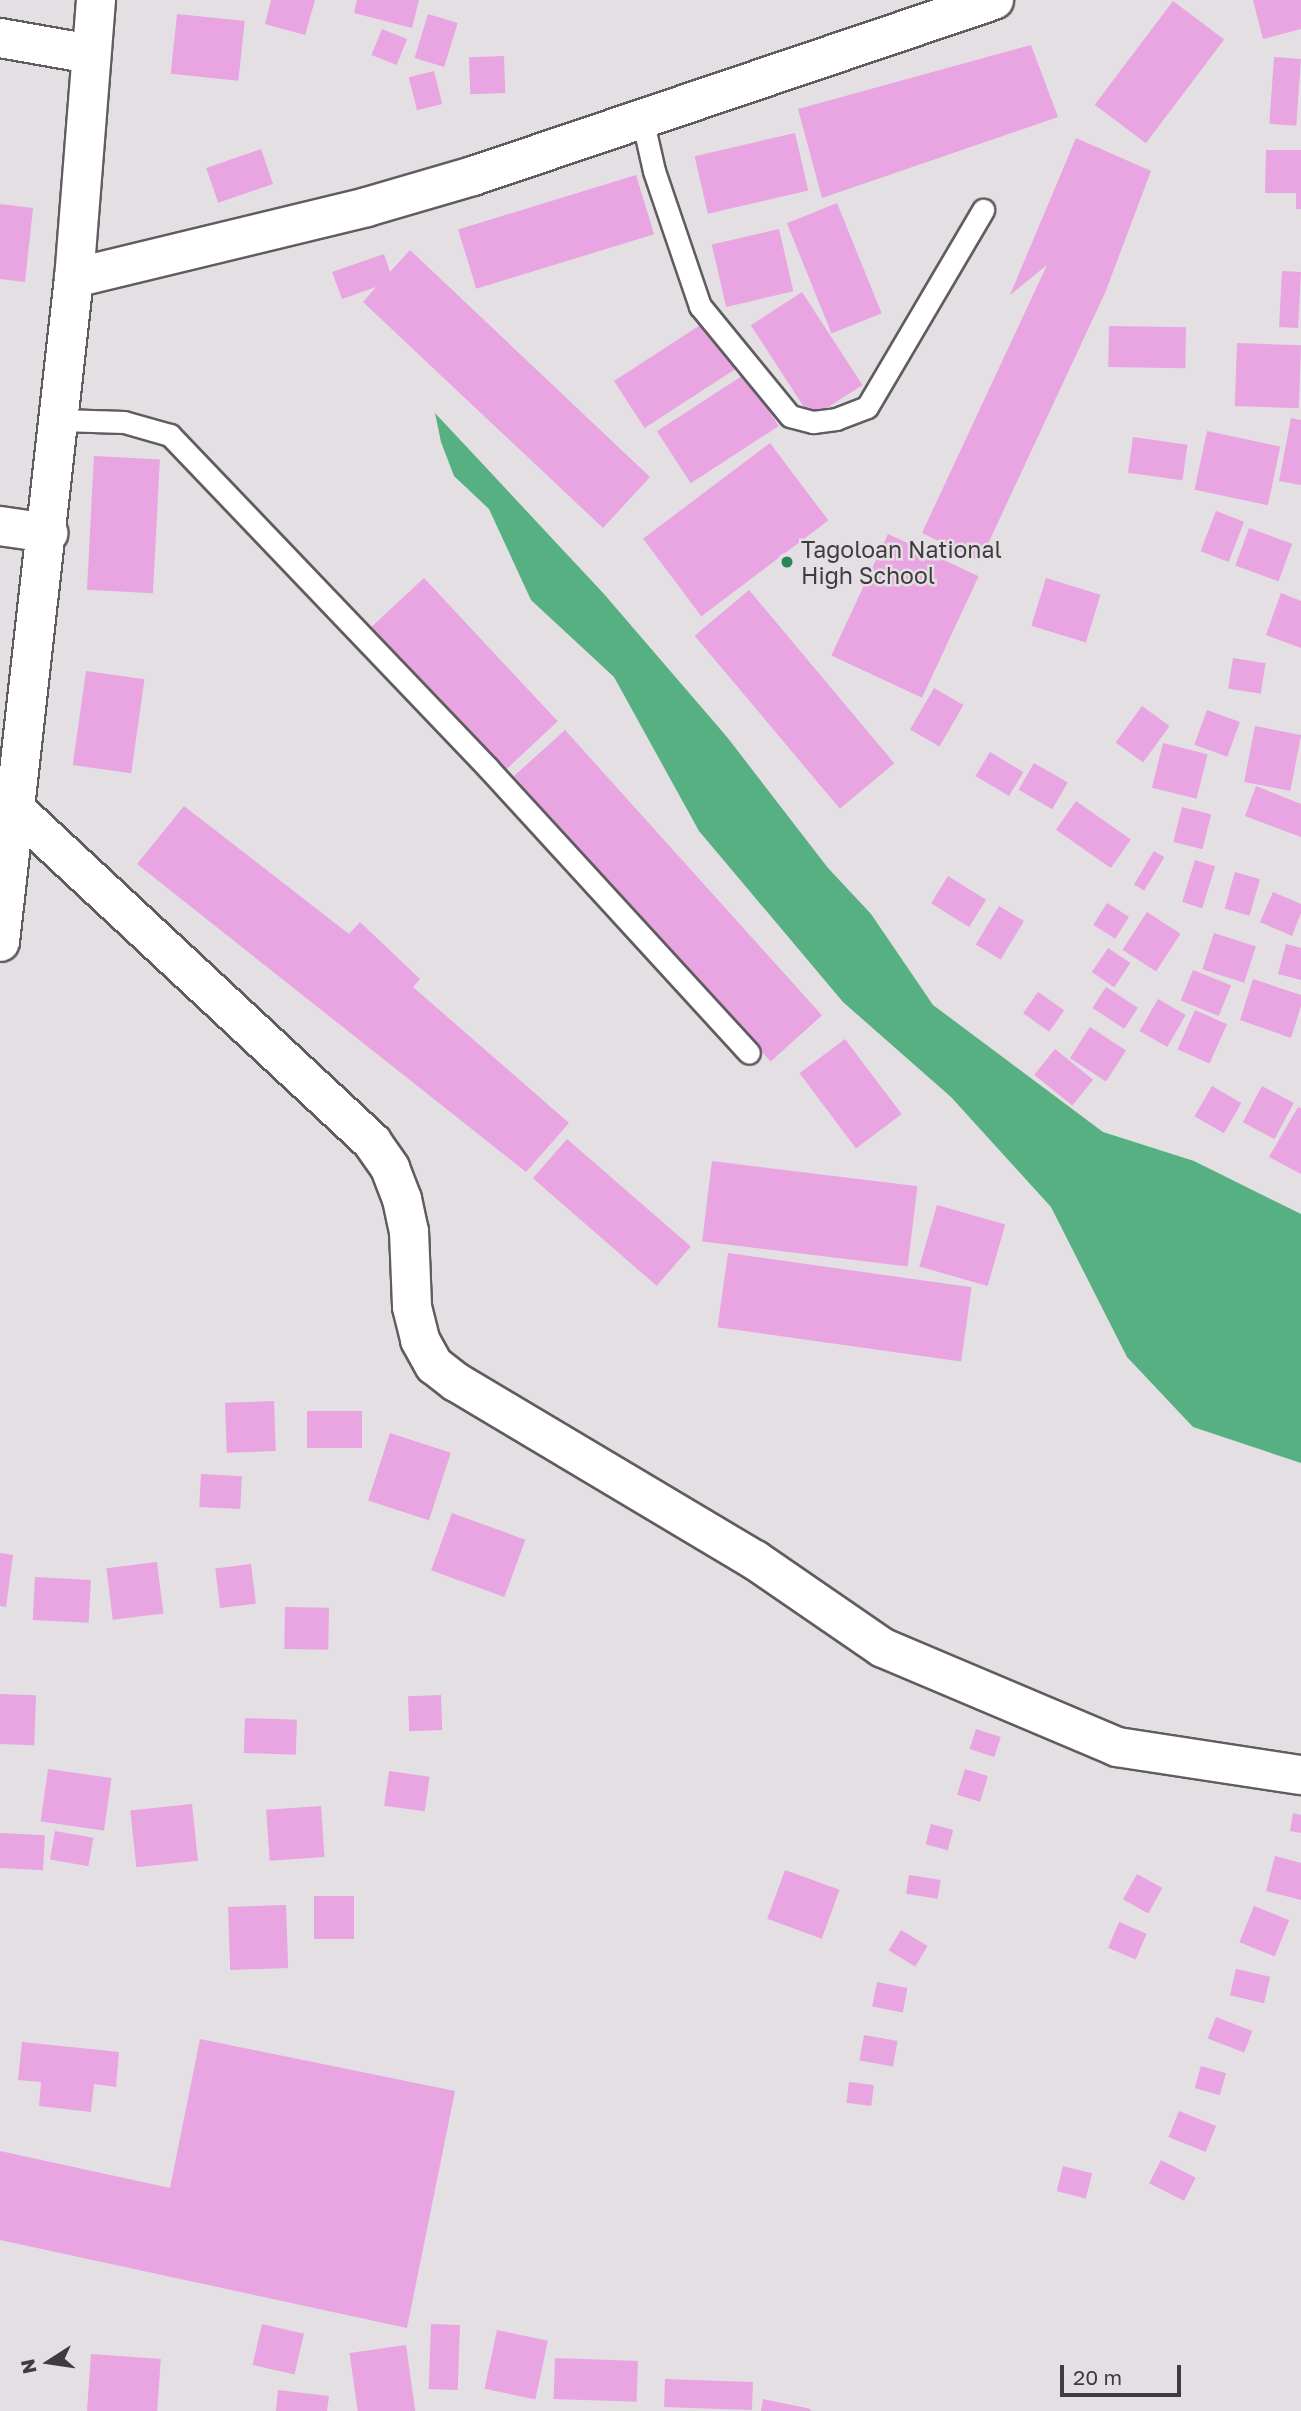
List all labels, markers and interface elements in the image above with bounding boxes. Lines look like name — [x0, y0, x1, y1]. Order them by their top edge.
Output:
place label: Tagoloan National High School — [801, 535, 1002, 589]
marker: Tagoloan National High School — [779, 554, 795, 570]
north arrow — [14, 2327, 84, 2397]
scale bar — [1063, 2352, 1184, 2396]
text: N — [15, 2357, 41, 2376]
text: 20 m — [1073, 2364, 1122, 2390]

